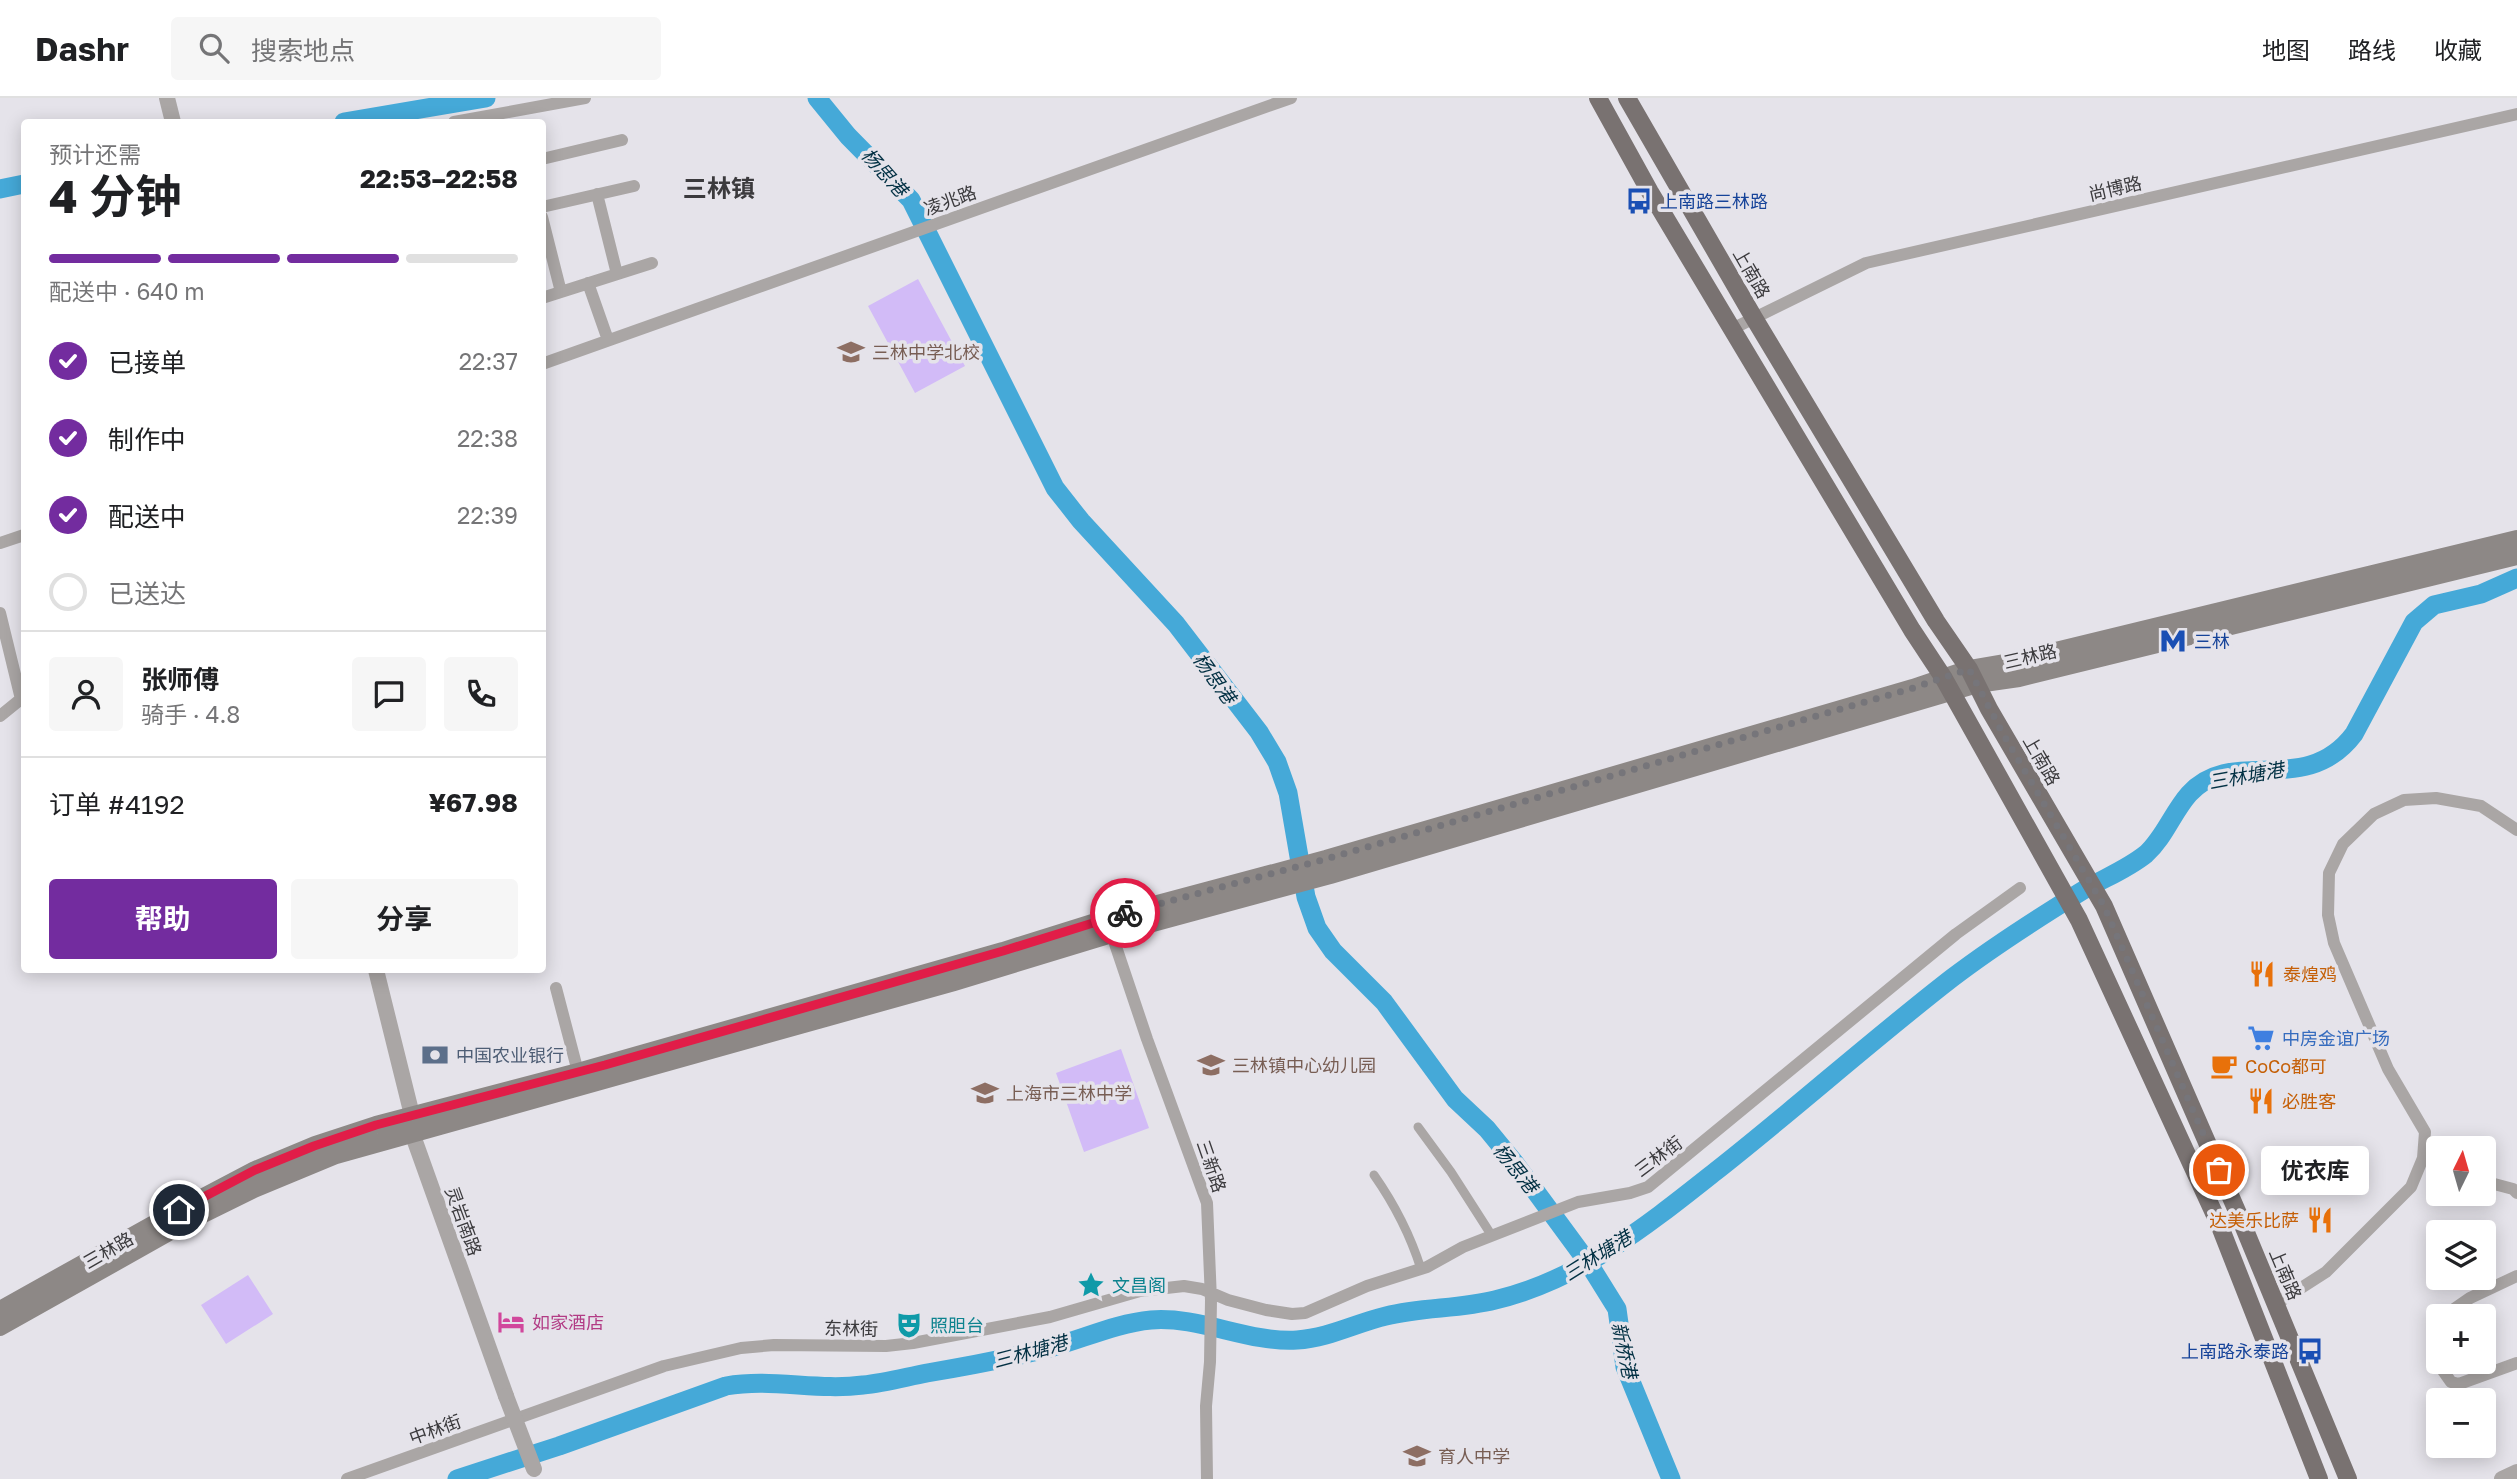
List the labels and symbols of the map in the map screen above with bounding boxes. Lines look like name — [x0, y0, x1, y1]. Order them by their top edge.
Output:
water label: 杨思港 — [857, 143, 915, 203]
street label: 尚博路 — [2086, 171, 2144, 205]
district label: 三林镇 — [683, 173, 755, 202]
street label: 凌兆路 — [921, 180, 979, 220]
bus stop icon: 上南路三林路 — [1624, 186, 1654, 216]
place label: 上南路三林路 — [1660, 190, 1768, 212]
street label: 上南路 — [1729, 244, 1775, 302]
school or university icon: 三林中学北校 — [836, 337, 866, 367]
place label: 三林中学北校 — [872, 341, 980, 363]
metro station icon: 三林 — [2158, 626, 2188, 656]
place label: 三林 — [2194, 630, 2230, 652]
street label: 三林路 — [2001, 639, 2059, 673]
water label: 杨思港 — [1189, 648, 1243, 710]
street label: 上南路 — [2019, 731, 2065, 789]
water label: 三林塘港 — [2207, 757, 2288, 793]
courier — [1090, 878, 1160, 948]
restaurant icon: 泰煌鸡 — [2247, 959, 2277, 989]
place label: 泰煌鸡 — [2283, 963, 2337, 985]
supermarket icon: 中房金谊广场 — [2246, 1023, 2276, 1053]
place label: 中房金谊广场 — [2282, 1027, 2390, 1049]
bank icon: 中国农业银行 — [420, 1040, 450, 1070]
place label: 中国农业银行 — [456, 1044, 564, 1066]
school or university icon: 三林镇中心幼儿园 — [1196, 1050, 1226, 1080]
cafe icon: CoCo都可 — [2209, 1051, 2239, 1081]
place label: 三林镇中心幼儿园 — [1232, 1054, 1376, 1076]
place label: CoCo都可 — [2245, 1055, 2327, 1077]
school or university icon: 上海市三林中学 — [970, 1078, 1000, 1108]
place label: 上海市三林中学 — [1006, 1082, 1132, 1104]
restaurant icon: 必胜客 — [2246, 1086, 2276, 1116]
place label: 必胜客 — [2282, 1090, 2336, 1112]
street label: 三林街 — [1630, 1131, 1686, 1181]
north arrow — [2426, 1136, 2496, 1206]
street label: 三新路 — [1193, 1137, 1231, 1195]
water label: 杨思港 — [1489, 1139, 1545, 1200]
pin — [2189, 1140, 2249, 1200]
callout: 优衣库 — [2261, 1146, 2370, 1194]
pin — [149, 1180, 209, 1240]
street label: 灵岩南路 — [441, 1183, 487, 1259]
restaurant icon: 达美乐比萨 — [2305, 1205, 2335, 1235]
place label: 达美乐比萨 — [2209, 1209, 2299, 1231]
water label: 三林塘港 — [1559, 1224, 1638, 1285]
street label: 三林路 — [79, 1227, 137, 1273]
street label: 上南路 — [2265, 1245, 2307, 1303]
place icon: 文昌阁 — [1076, 1270, 1106, 1300]
place label: 文昌阁 — [1112, 1274, 1166, 1296]
hotel icon: 如家酒店 — [496, 1307, 526, 1337]
theatre icon: 照胆台 — [894, 1310, 924, 1340]
place label: 如家酒店 — [532, 1311, 604, 1333]
place label: 照胆台 — [930, 1314, 984, 1336]
street label: 东林街 — [824, 1317, 878, 1339]
water label: 新桥港 — [1608, 1320, 1643, 1383]
water label: 三林塘港 — [990, 1329, 1073, 1372]
bus stop icon: 上南路永泰路 — [2295, 1336, 2325, 1366]
place label: 上南路永泰路 — [2181, 1340, 2289, 1362]
street label: 中林街 — [406, 1409, 464, 1449]
school or university icon: 育人中学 — [1402, 1441, 1432, 1471]
place label: 育人中学 — [1438, 1445, 1510, 1467]

